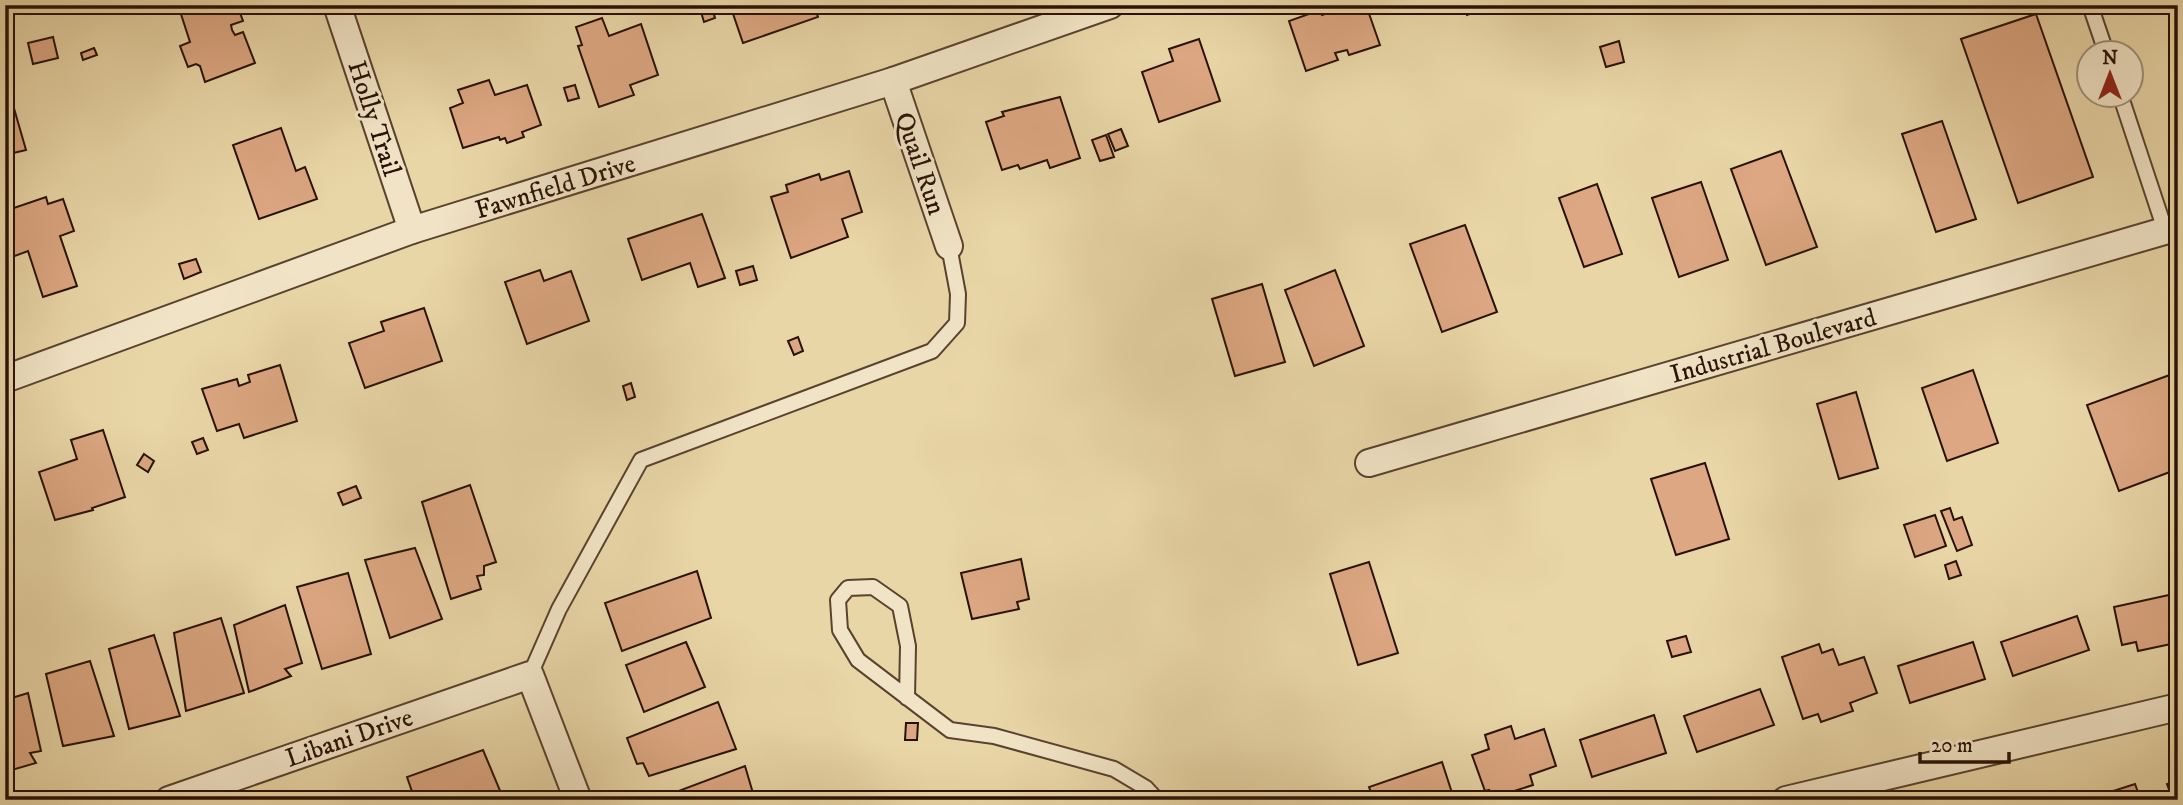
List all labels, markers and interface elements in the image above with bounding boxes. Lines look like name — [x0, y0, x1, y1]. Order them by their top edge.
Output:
north arrow — [2074, 38, 2144, 108]
text: N — [2102, 47, 2118, 70]
street label: Holly Trail — [339, 57, 408, 181]
street label: Quail Run — [887, 108, 953, 220]
street label: Fawnfield Drive — [471, 147, 640, 227]
street label: Industrial Boulevard — [1667, 301, 1880, 392]
street label: Libani Drive — [282, 701, 417, 776]
scale bar — [1920, 721, 2010, 765]
text: 20 m — [1931, 733, 1973, 759]

